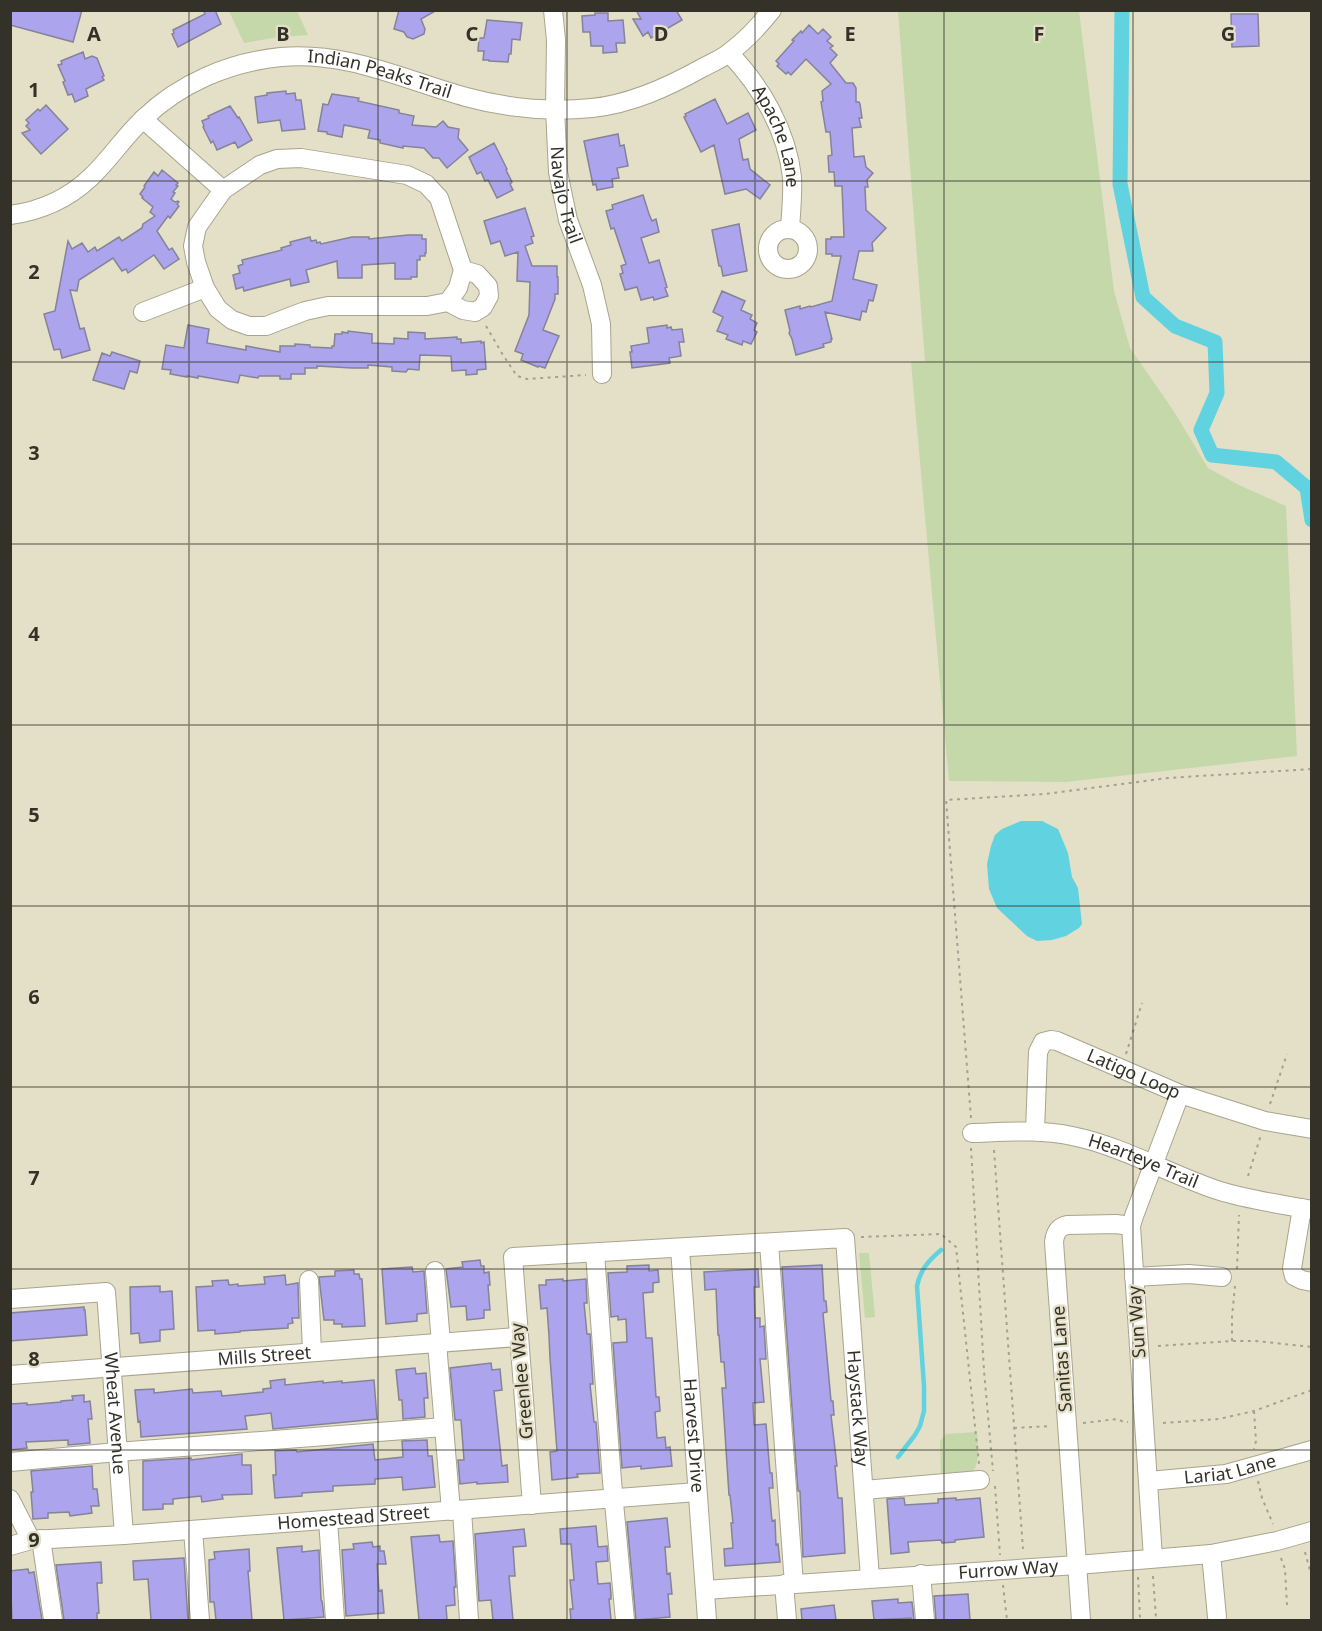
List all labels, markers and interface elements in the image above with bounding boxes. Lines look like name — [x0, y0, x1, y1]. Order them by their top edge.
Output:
text: A — [87, 20, 101, 47]
text: B — [276, 20, 290, 47]
text: C — [466, 20, 479, 47]
text: D — [654, 20, 668, 47]
text: E — [844, 20, 856, 47]
text: F — [1034, 20, 1044, 47]
text: G — [1221, 20, 1235, 47]
street label: Indian Peaks Trail — [307, 43, 455, 103]
text: 1 — [28, 76, 40, 103]
street label: Apache Lane — [748, 80, 805, 188]
street label: Navajo Trail — [546, 146, 589, 247]
text: 2 — [28, 258, 40, 285]
text: 3 — [28, 439, 40, 466]
text: 4 — [28, 620, 40, 647]
text: 5 — [28, 801, 40, 828]
text: 6 — [28, 983, 40, 1010]
street label: Latigo Loop — [1084, 1042, 1185, 1104]
street label: Hearteye Trail — [1086, 1127, 1202, 1193]
text: 7 — [28, 1164, 40, 1191]
street label: Sun Way — [1121, 1284, 1151, 1359]
street label: Sanitas Lane — [1045, 1305, 1077, 1413]
street label: Greenlee Way — [504, 1321, 538, 1440]
street label: Mills Street — [217, 1339, 312, 1370]
text: 8 — [28, 1345, 40, 1372]
street label: Haystack Way — [842, 1349, 875, 1468]
street label: Wheat Avenue — [99, 1351, 132, 1475]
street label: Harvest Drive — [678, 1377, 711, 1493]
street label: Lariat Lane — [1183, 1448, 1279, 1489]
street label: Homestead Street — [276, 1499, 431, 1534]
text: 9 — [28, 1526, 40, 1553]
street label: Furrow Way — [958, 1553, 1060, 1584]

